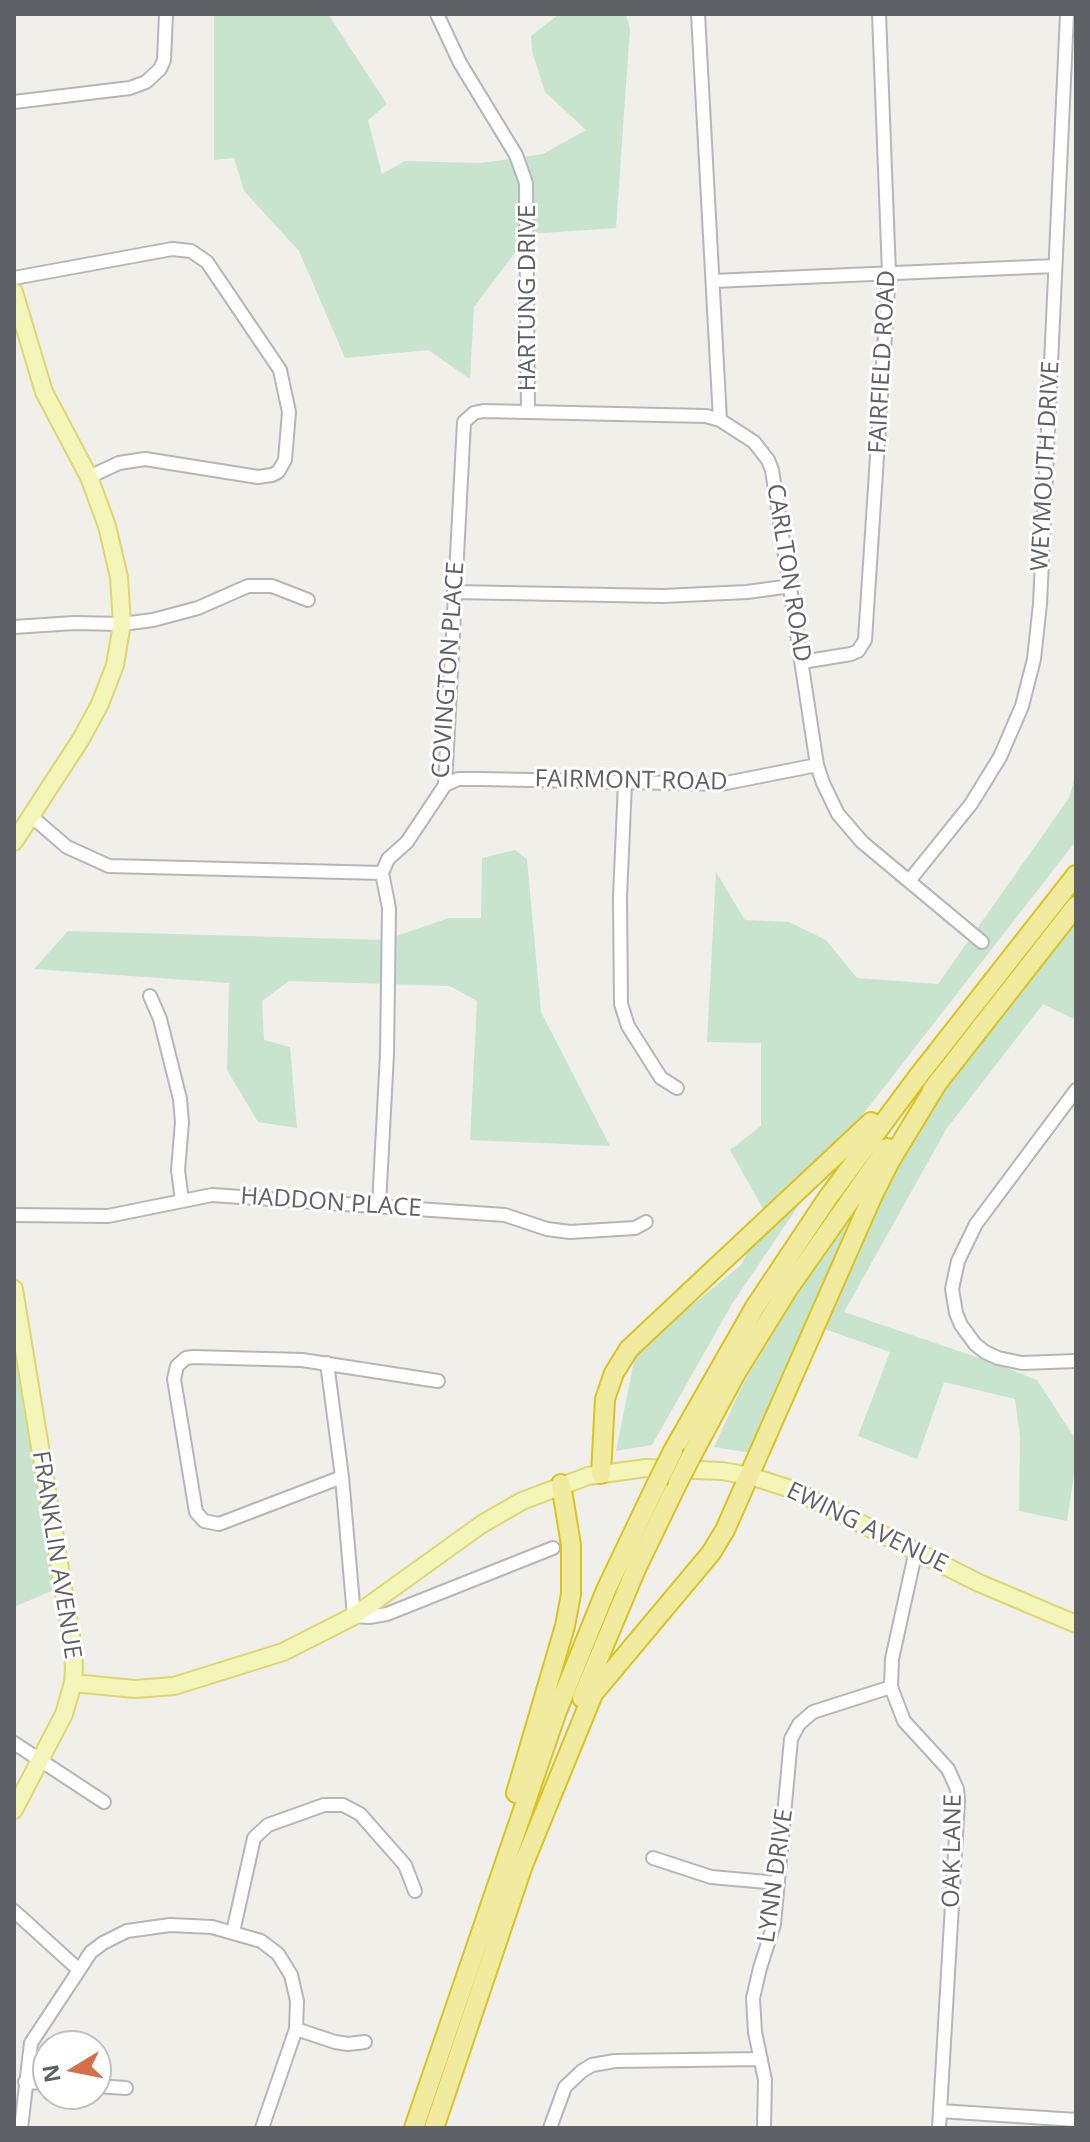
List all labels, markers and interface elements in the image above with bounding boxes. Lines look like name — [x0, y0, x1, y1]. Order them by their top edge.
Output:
street label: HARTUNG DRIVE — [514, 205, 542, 391]
street label: FAIRFIELD ROAD — [864, 269, 902, 455]
street label: WEYMOUTH DRIVE — [1026, 360, 1066, 572]
street label: CARLTON ROAD — [760, 482, 816, 664]
street label: COVINGTON PLACE — [427, 561, 471, 779]
street label: FAIRMONT ROAD — [534, 765, 728, 797]
street label: HADDON PLACE — [240, 1182, 422, 1224]
street label: FRANKLIN AVENUE — [25, 1449, 87, 1661]
street label: EWING AVENUE — [782, 1477, 952, 1579]
street label: OAK LANE — [938, 1794, 968, 1908]
street label: LYNN DRIVE — [752, 1807, 800, 1945]
north arrow — [32, 2030, 112, 2110]
text: N — [34, 2062, 67, 2085]

